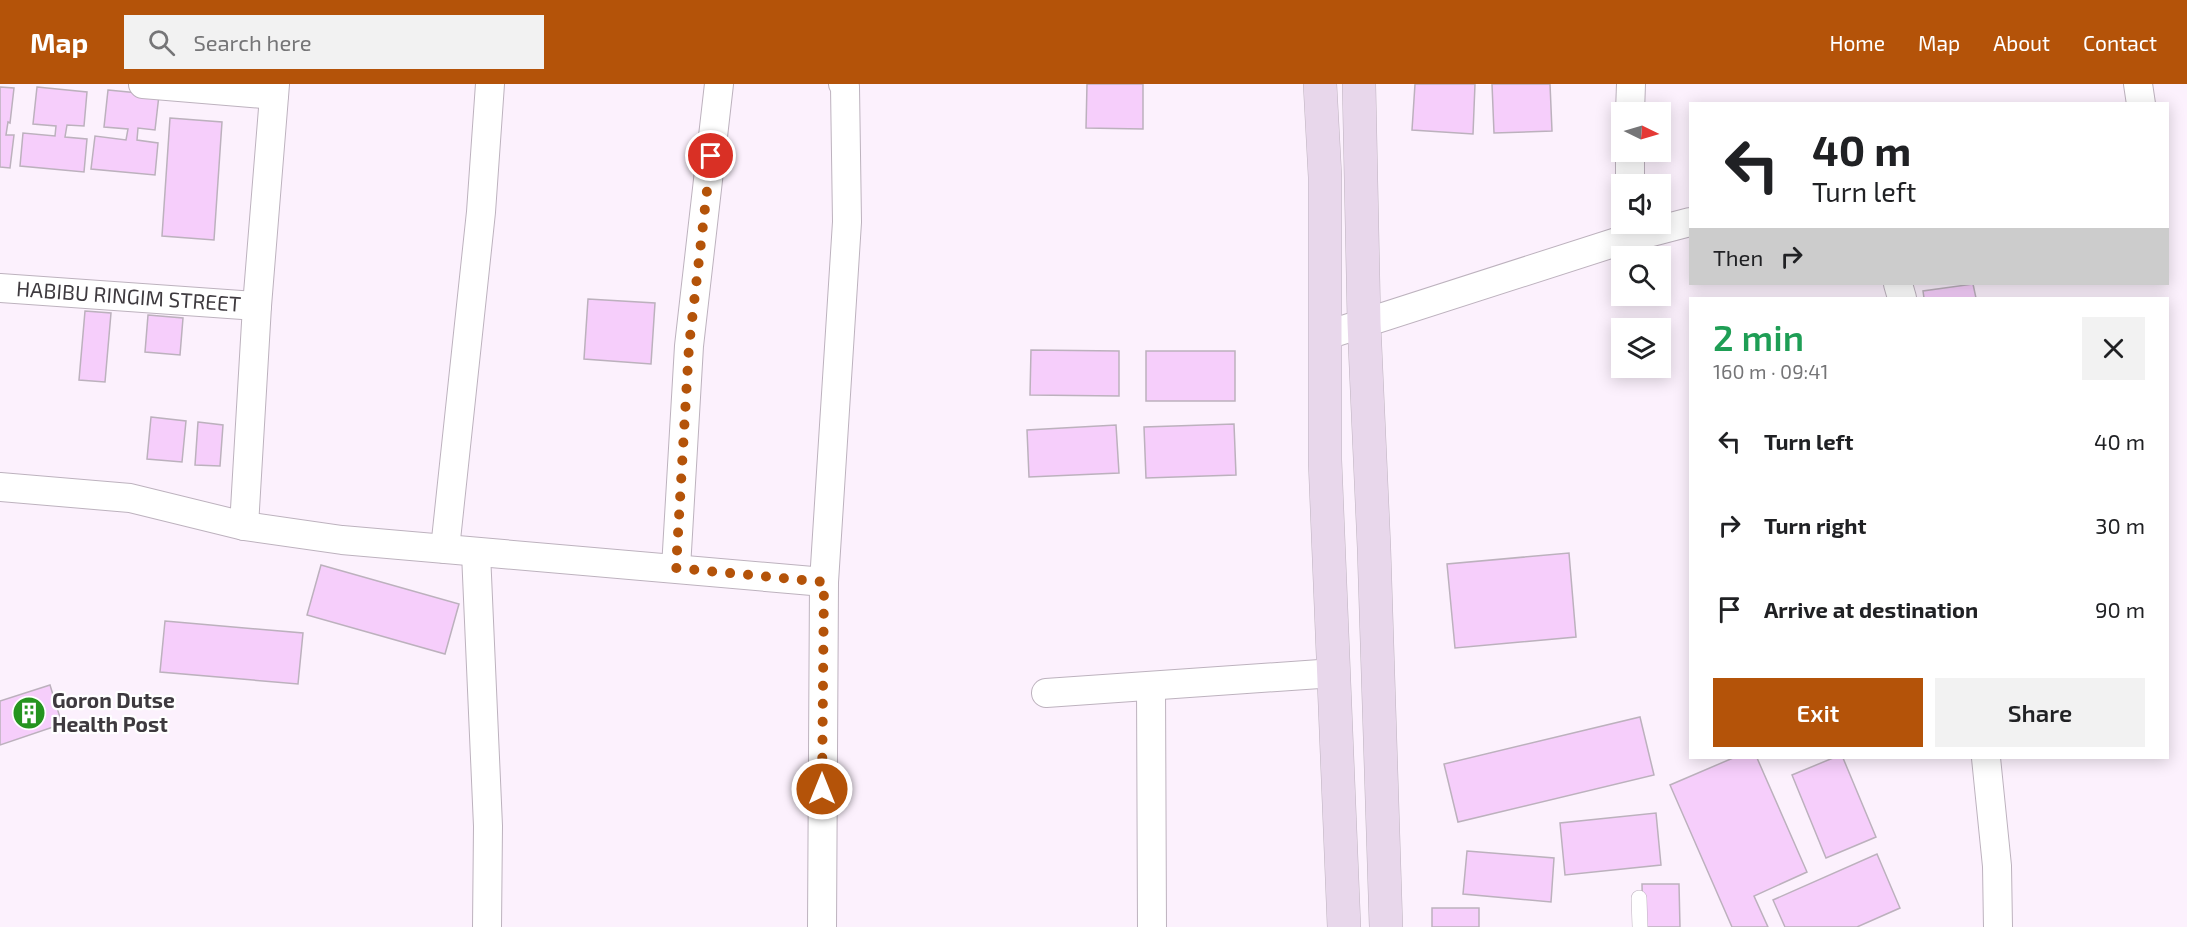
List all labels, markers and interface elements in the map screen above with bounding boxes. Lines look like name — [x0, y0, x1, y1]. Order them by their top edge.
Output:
search box — [124, 15, 544, 69]
text: Map — [30, 25, 88, 59]
icon: search — [145, 26, 178, 59]
text: Search here — [193, 29, 312, 55]
text: Home — [1829, 30, 1885, 55]
text: Map — [1918, 30, 1960, 55]
text: About — [1993, 30, 2050, 55]
text: Contact — [2083, 30, 2157, 55]
north arrow — [1611, 102, 1671, 162]
map controls — [1611, 102, 1671, 378]
text: 40 m — [1812, 124, 1911, 174]
icon: left — [1713, 126, 1791, 204]
pin — [685, 130, 736, 181]
icon: arrive — [694, 139, 727, 172]
button: sound — [1611, 174, 1671, 234]
text: Turn left — [1812, 175, 1916, 207]
icon: right — [1775, 240, 1808, 273]
text: Then — [1713, 244, 1763, 270]
button: search — [1611, 246, 1671, 306]
street label: HABIBU RINGIM STREET — [16, 275, 242, 316]
text: 2 min — [1713, 315, 1804, 358]
button: close — [2082, 317, 2145, 380]
button: layers — [1611, 318, 1671, 378]
text: 160 m · 09:41 — [1713, 359, 1829, 383]
icon: left — [1713, 425, 1746, 458]
text: Turn left — [1764, 428, 1853, 454]
text: 40 m — [2094, 428, 2145, 454]
icon: right — [1713, 509, 1746, 542]
text: Turn right — [1764, 512, 1866, 538]
text: 30 m — [2095, 512, 2145, 538]
icon: arrive — [1713, 593, 1746, 626]
text: Arrive at destination — [1764, 596, 1978, 622]
text: 90 m — [2095, 596, 2145, 622]
button: Exit — [1713, 678, 1923, 747]
button: Share — [1935, 678, 2145, 747]
place label: Goron Dutse Health Post — [52, 687, 175, 736]
building icon: Goron Dutse Health Post — [11, 695, 47, 731]
position arrow — [790, 757, 854, 821]

